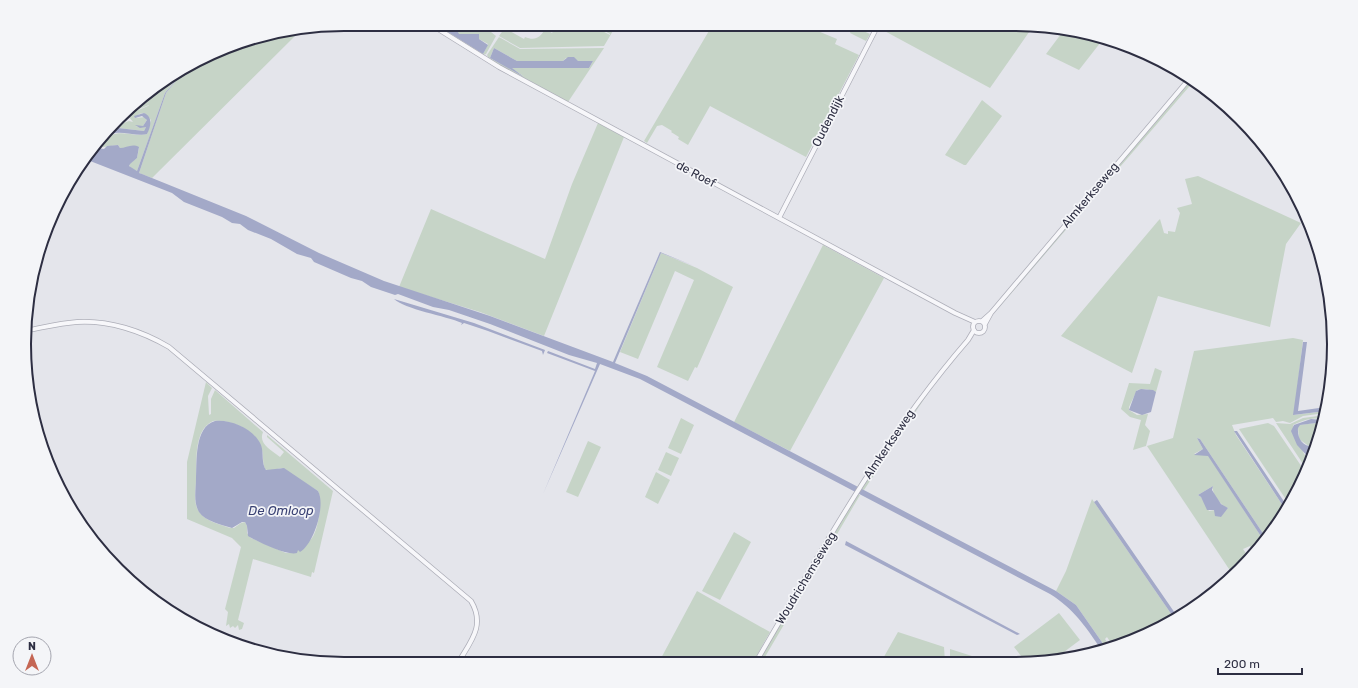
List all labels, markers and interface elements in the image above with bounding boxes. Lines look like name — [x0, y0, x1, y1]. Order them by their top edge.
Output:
street label: Oudendijk — [809, 92, 847, 149]
street label: de Roef — [674, 158, 718, 190]
street label: Almkerkseweg — [1059, 160, 1121, 230]
street label: Almkerkseweg — [861, 407, 917, 481]
water label: De Omloop — [248, 503, 314, 518]
street label: Woudrichemseweg — [773, 529, 839, 627]
north arrow — [12, 636, 52, 676]
text: N — [28, 640, 36, 653]
scale bar — [1218, 650, 1302, 676]
text: 200 m — [1224, 657, 1260, 671]

